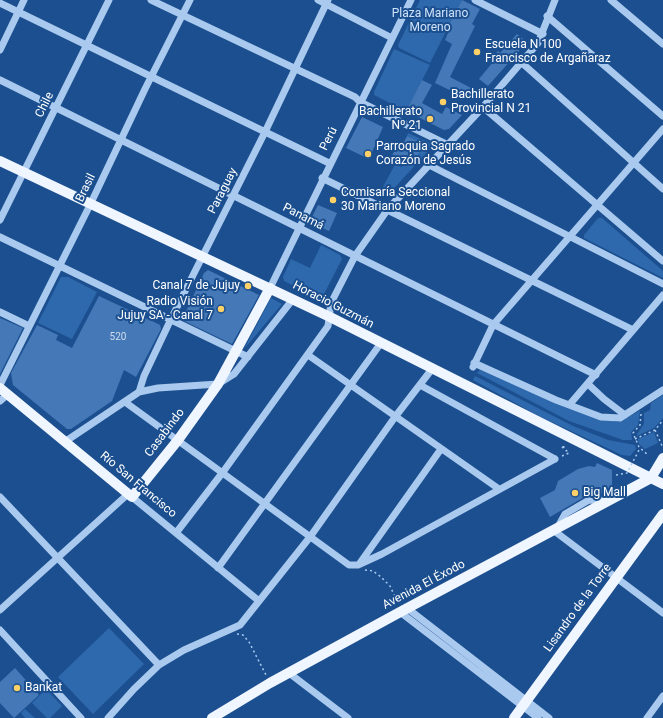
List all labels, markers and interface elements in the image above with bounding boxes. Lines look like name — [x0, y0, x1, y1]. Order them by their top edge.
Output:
park label: Plaza Mariano Moreno — [392, 7, 468, 35]
place label: Escuela N 100 Francisco de Argañaraz — [485, 38, 611, 66]
marker: Escuela N 100 Francisco de Argañaraz — [472, 47, 482, 57]
place label: Bachillerato Provincial N 21 — [451, 88, 531, 116]
street label: Chile — [33, 90, 57, 120]
marker: Bachillerato Provincial N 21 — [438, 97, 448, 107]
place label: Bachillerato Nº 21 — [359, 105, 422, 133]
marker: Bachillerato Nº 21 — [425, 114, 435, 124]
street label: Perú — [317, 125, 341, 153]
place label: Parroquia Sagrado Corazón de Jesús — [376, 140, 475, 168]
marker: Parroquia Sagrado Corazón de Jesús — [363, 149, 373, 159]
street label: Paraguay — [205, 166, 241, 216]
street label: Brasil — [73, 171, 99, 205]
place label: Comisaría Seccional 30 Mariano Moreno — [341, 186, 450, 214]
marker: Comisaría Seccional 30 Mariano Moreno — [328, 195, 338, 205]
street label: Panamá — [280, 201, 326, 233]
street label: Horacio Guzmán — [290, 278, 376, 332]
place label: Canal 7 de Jujuy — [152, 279, 240, 293]
marker: Canal 7 de Jujuy — [243, 281, 253, 291]
place label: Radio Visión Jujuy SA - Canal 7 — [117, 295, 213, 323]
marker: Radio Visión Jujuy SA - Canal 7 — [216, 304, 226, 314]
house number: 520 — [110, 331, 126, 343]
street label: Casabindo — [142, 406, 188, 460]
street label: Río San Francisco — [97, 449, 179, 521]
place label: Big Mall — [583, 486, 626, 500]
marker: Big Mall — [570, 488, 580, 498]
street label: Avenida El Éxodo — [380, 557, 468, 613]
street label: Lisandro de la Torre — [541, 561, 615, 655]
place label: Bankat — [25, 681, 62, 695]
marker: Bankat — [12, 683, 22, 693]

